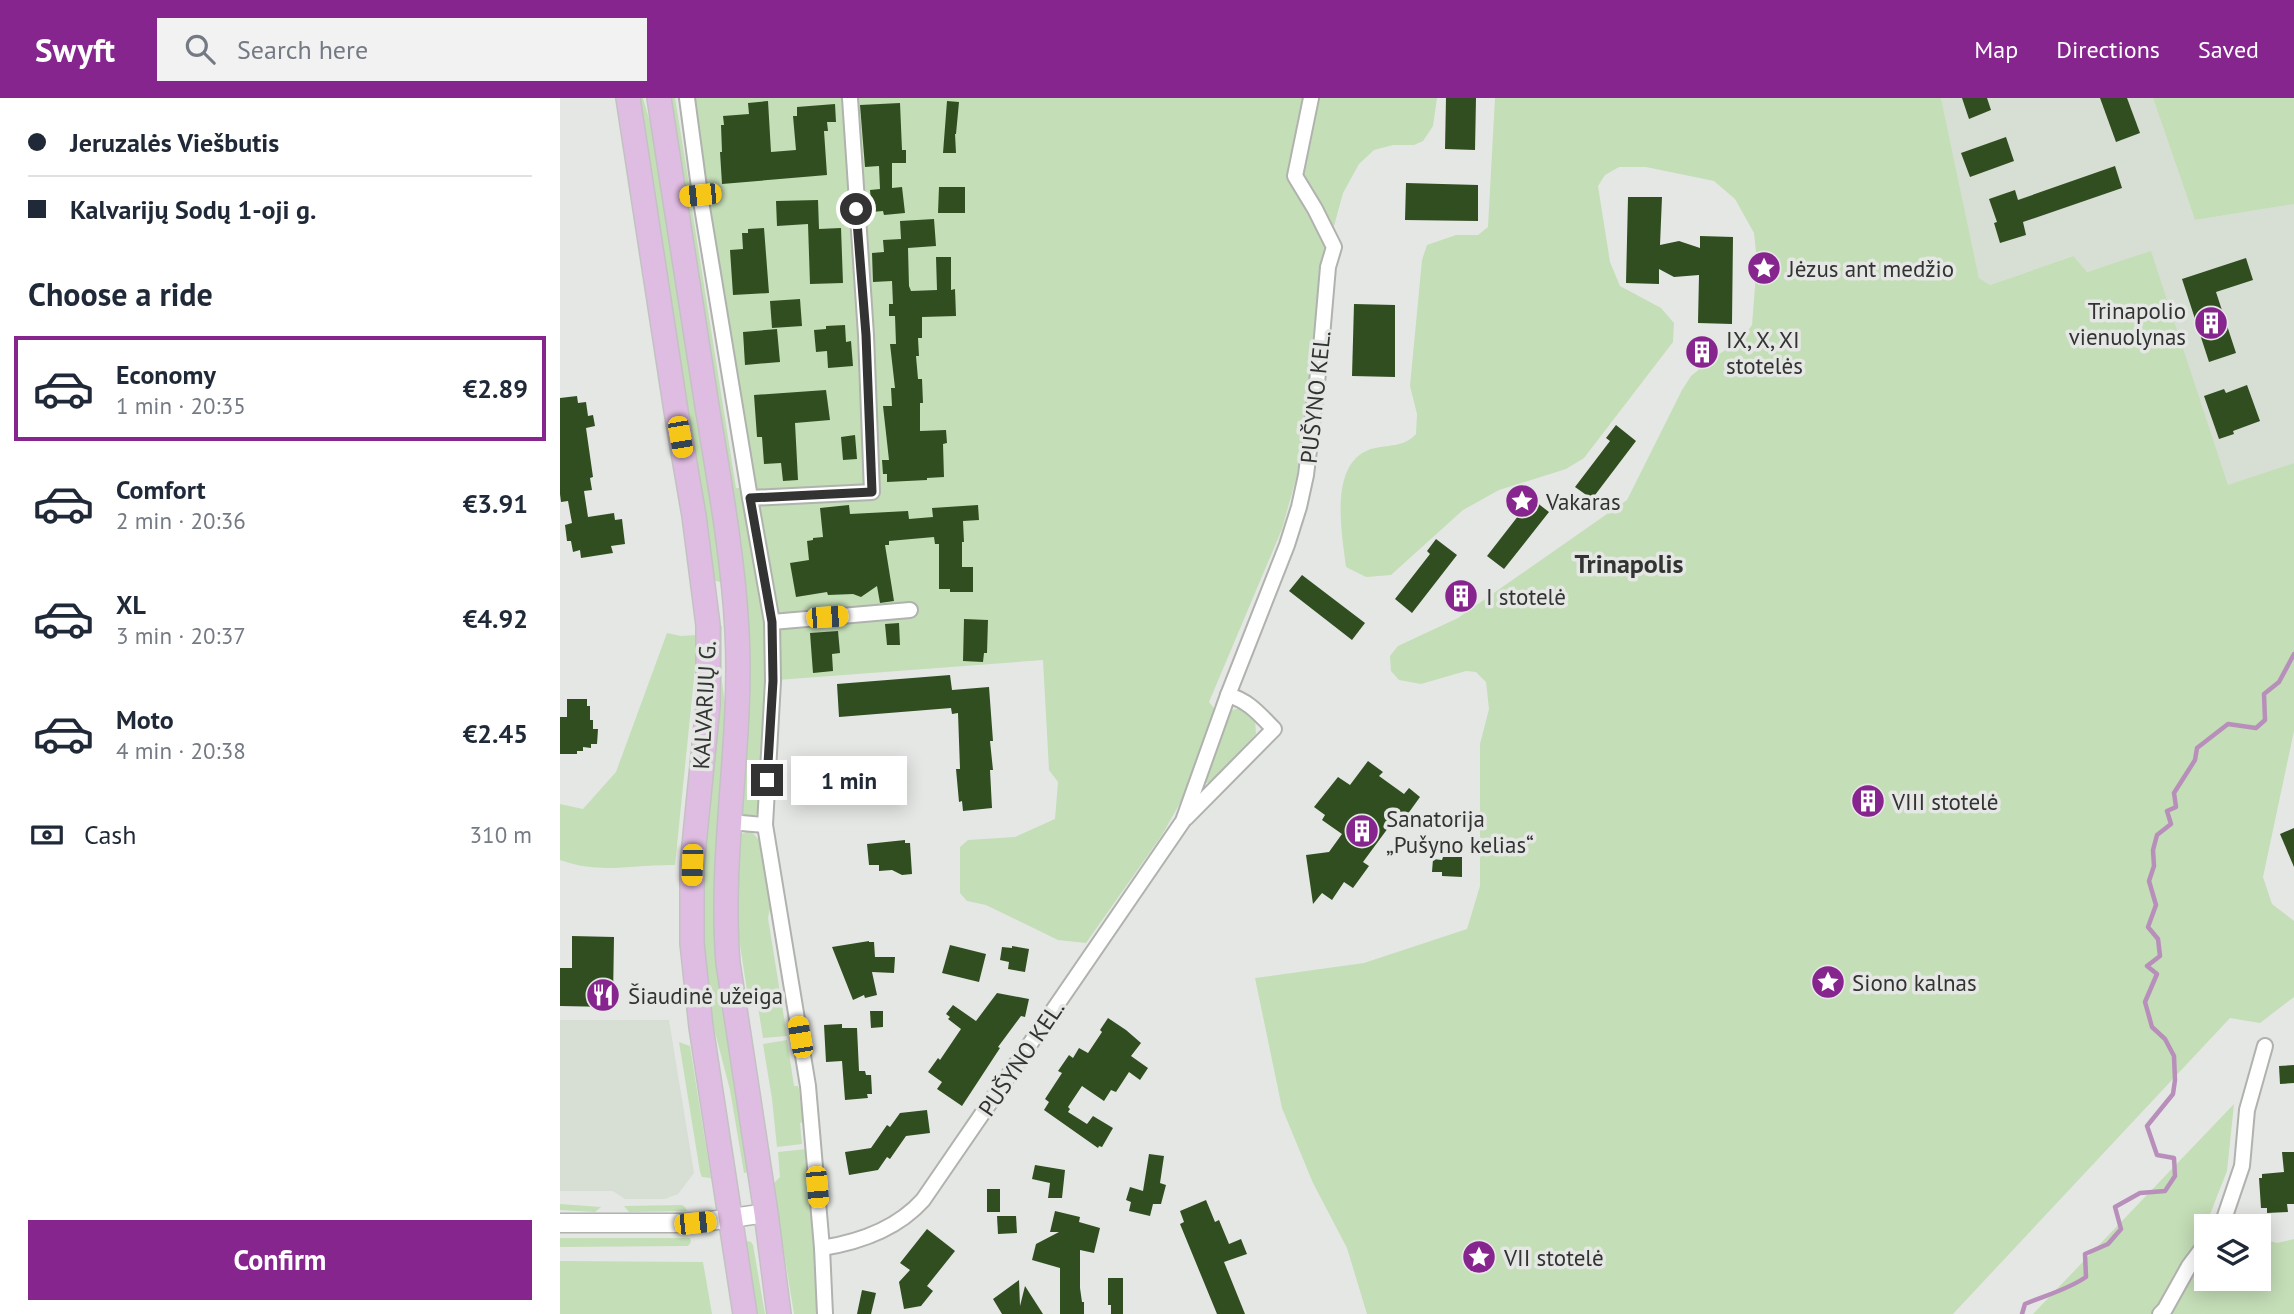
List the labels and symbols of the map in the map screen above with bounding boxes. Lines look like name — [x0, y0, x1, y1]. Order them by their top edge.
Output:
car — [679, 182, 722, 208]
route start — [840, 193, 872, 225]
place icon: Jėzus ant medžio — [1745, 249, 1783, 287]
place label: Jėzus ant medžio — [1787, 254, 1954, 283]
place label: Trinapolio vienuolynas — [2069, 296, 2186, 351]
building icon: Trinapolio vienuolynas — [2192, 304, 2230, 342]
place label: IX, X, XI stotelės — [1726, 325, 1803, 380]
street label: PUŠYNO KEL. — [1294, 329, 1336, 465]
building icon: IX, X, XI stotelės — [1683, 333, 1721, 371]
car — [667, 414, 694, 460]
place icon: Vakaras — [1503, 482, 1541, 520]
place label: Vakaras — [1545, 487, 1621, 516]
district label: Trinapolis — [1575, 547, 1683, 580]
building icon: I stotelė — [1442, 577, 1480, 615]
place label: I stotelė — [1486, 582, 1566, 611]
car — [806, 605, 849, 629]
street label: KALVARIJŲ G. — [686, 640, 722, 770]
callout: 1 min — [792, 756, 907, 804]
route end — [751, 764, 783, 796]
building icon: VIII stotelė — [1849, 782, 1887, 820]
place label: VIII stotelė — [1891, 787, 1998, 816]
place label: Sanatorija „Pušyno kelias“ — [1386, 804, 1534, 859]
building icon: Sanatorija „Pušyno kelias“ — [1343, 812, 1381, 850]
car — [681, 844, 704, 886]
place icon: Siono kalnas — [1809, 963, 1847, 1001]
place label: Siono kalnas — [1852, 968, 1977, 997]
restaurant icon: Šiaudinė užeiga — [584, 976, 622, 1014]
place label: Šiaudinė užeiga — [628, 981, 783, 1010]
street label: PUŠYNO KEL. — [972, 995, 1070, 1121]
car — [787, 1014, 814, 1060]
car — [805, 1165, 830, 1209]
car — [674, 1210, 717, 1236]
place icon: VII stotelė — [1460, 1238, 1498, 1276]
place label: VII stotelė — [1503, 1243, 1604, 1272]

